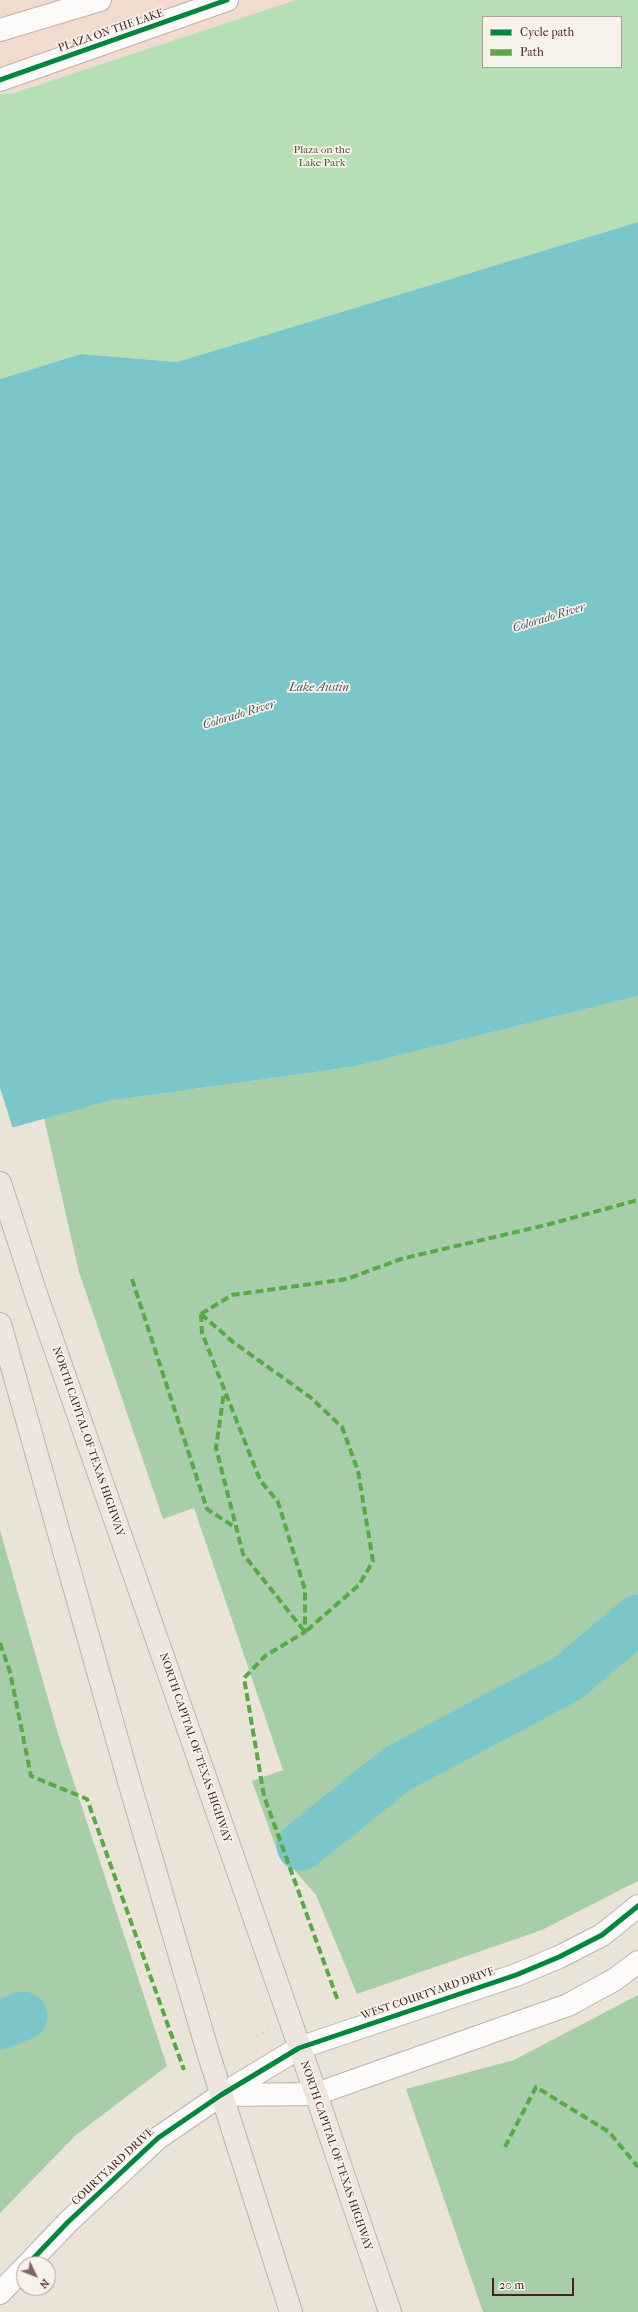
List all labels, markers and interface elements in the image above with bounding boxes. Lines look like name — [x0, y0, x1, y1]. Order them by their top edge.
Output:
street label: PLAZA ON THE LAKE — [57, 7, 165, 55]
legend — [482, 16, 622, 68]
text: Cycle path — [520, 25, 574, 39]
text: Path — [520, 45, 544, 59]
park label: Plaza on the Lake Park — [294, 143, 350, 169]
water label: Colorado River — [511, 600, 587, 636]
water label: Lake Austin — [289, 681, 349, 695]
water label: Colorado River — [201, 697, 277, 733]
street label: NORTH CAPITAL OF TEXAS HIGHWAY — [49, 1345, 127, 1539]
street label: NORTH CAPITAL OF TEXAS HIGHWAY — [156, 1651, 234, 1845]
street label: WEST COURTYARD DRIVE — [360, 1965, 496, 2023]
street label: NORTH CAPITAL OF TEXAS HIGHWAY — [297, 2059, 375, 2253]
street label: COURTYARD DRIVE — [69, 2126, 157, 2208]
north arrow — [16, 2256, 56, 2296]
scale bar — [494, 2270, 576, 2296]
text: N — [37, 2276, 52, 2291]
text: 20 m — [499, 2278, 524, 2292]

